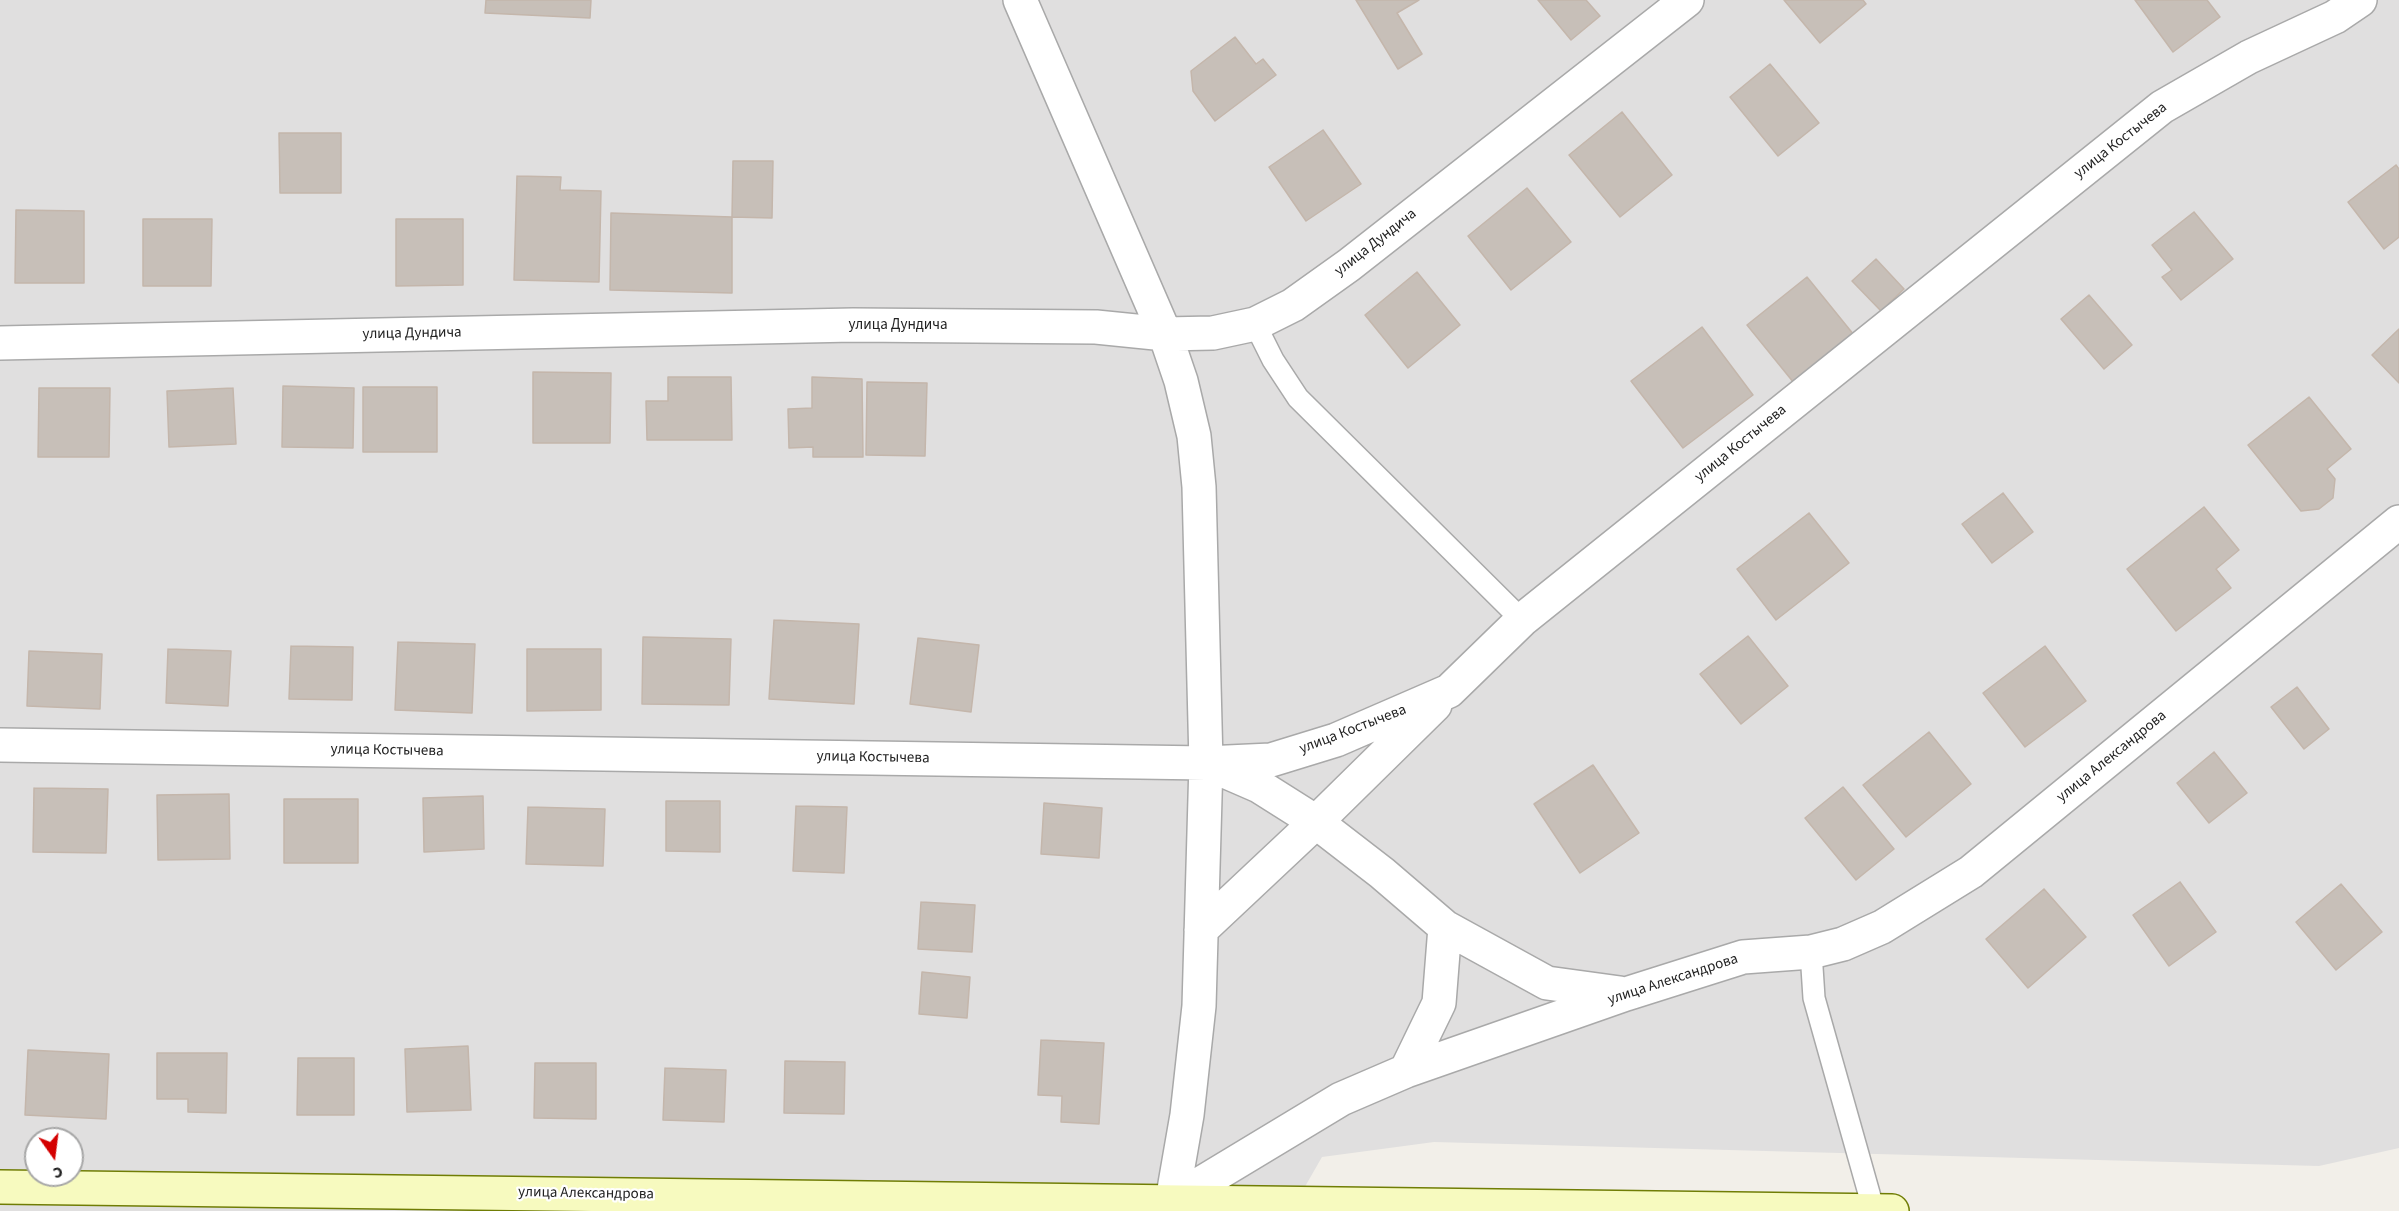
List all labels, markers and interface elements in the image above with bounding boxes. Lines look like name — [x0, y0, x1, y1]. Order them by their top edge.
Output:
street label: улица Костычева — [2071, 99, 2171, 183]
street label: улица Дундича — [1331, 205, 1421, 281]
street label: улица Дундича — [848, 317, 948, 335]
street label: улица Дундича — [362, 324, 462, 344]
street label: улица Костычева — [1691, 401, 1791, 487]
street label: улица Костычева — [1297, 701, 1409, 759]
street label: улица Александрова — [2054, 707, 2170, 807]
street label: улица Костычева — [330, 741, 444, 761]
street label: улица Костычева — [816, 748, 930, 768]
street label: улица Александрова — [1606, 950, 1740, 1010]
north arrow — [24, 1127, 84, 1187]
text: С — [51, 1161, 65, 1184]
street label: улица Александрова — [518, 1184, 654, 1204]

